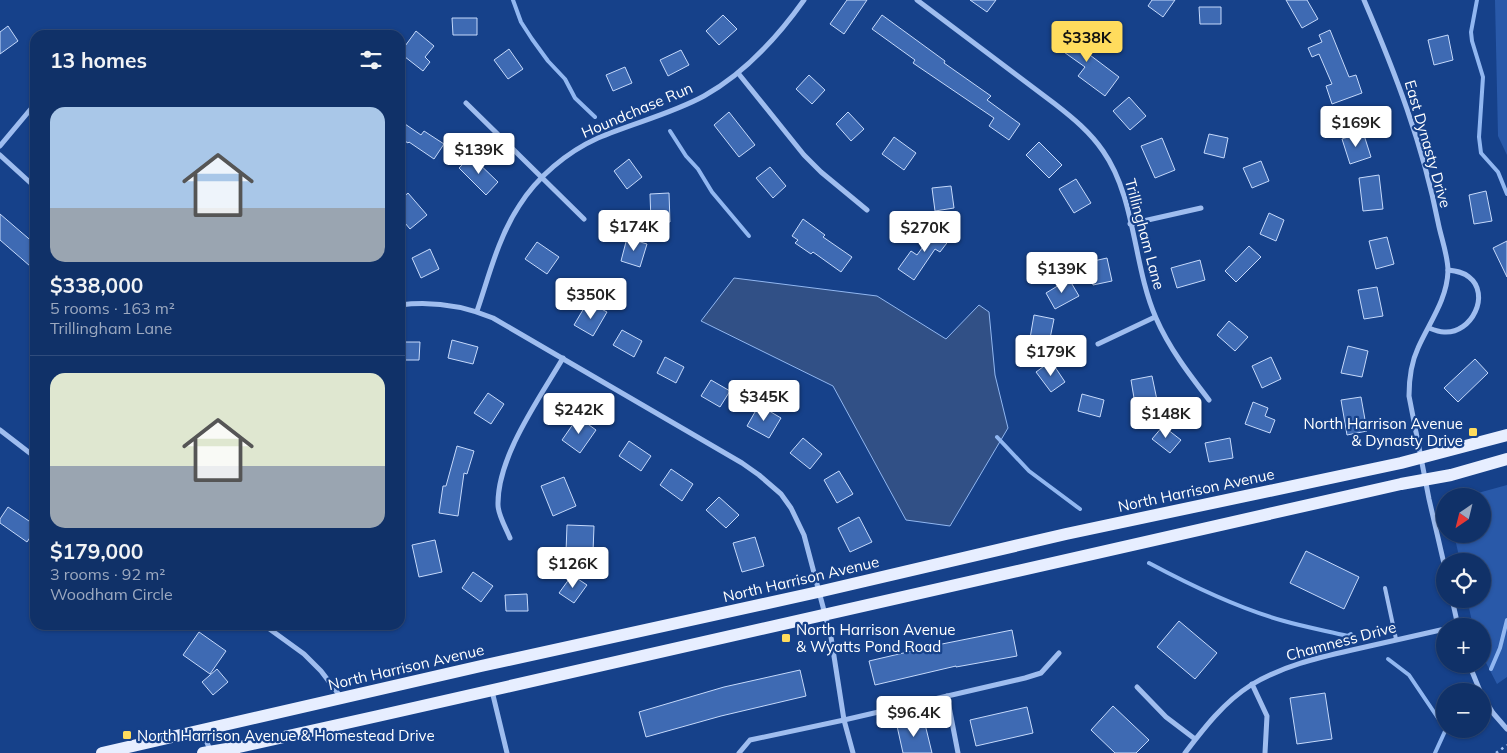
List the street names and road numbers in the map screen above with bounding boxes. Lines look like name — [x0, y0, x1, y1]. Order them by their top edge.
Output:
street label: Houndchase Run — [578, 78, 696, 142]
street label: East Dynasty Drive — [1401, 78, 1455, 210]
street label: Trillingham Lane — [1121, 176, 1169, 292]
street label: North Harrison Avenue — [1116, 464, 1276, 516]
street label: North Harrison Avenue — [721, 552, 881, 606]
street label: Chamness Drive — [1284, 617, 1398, 665]
street label: North Harrison Avenue — [326, 640, 486, 694]

